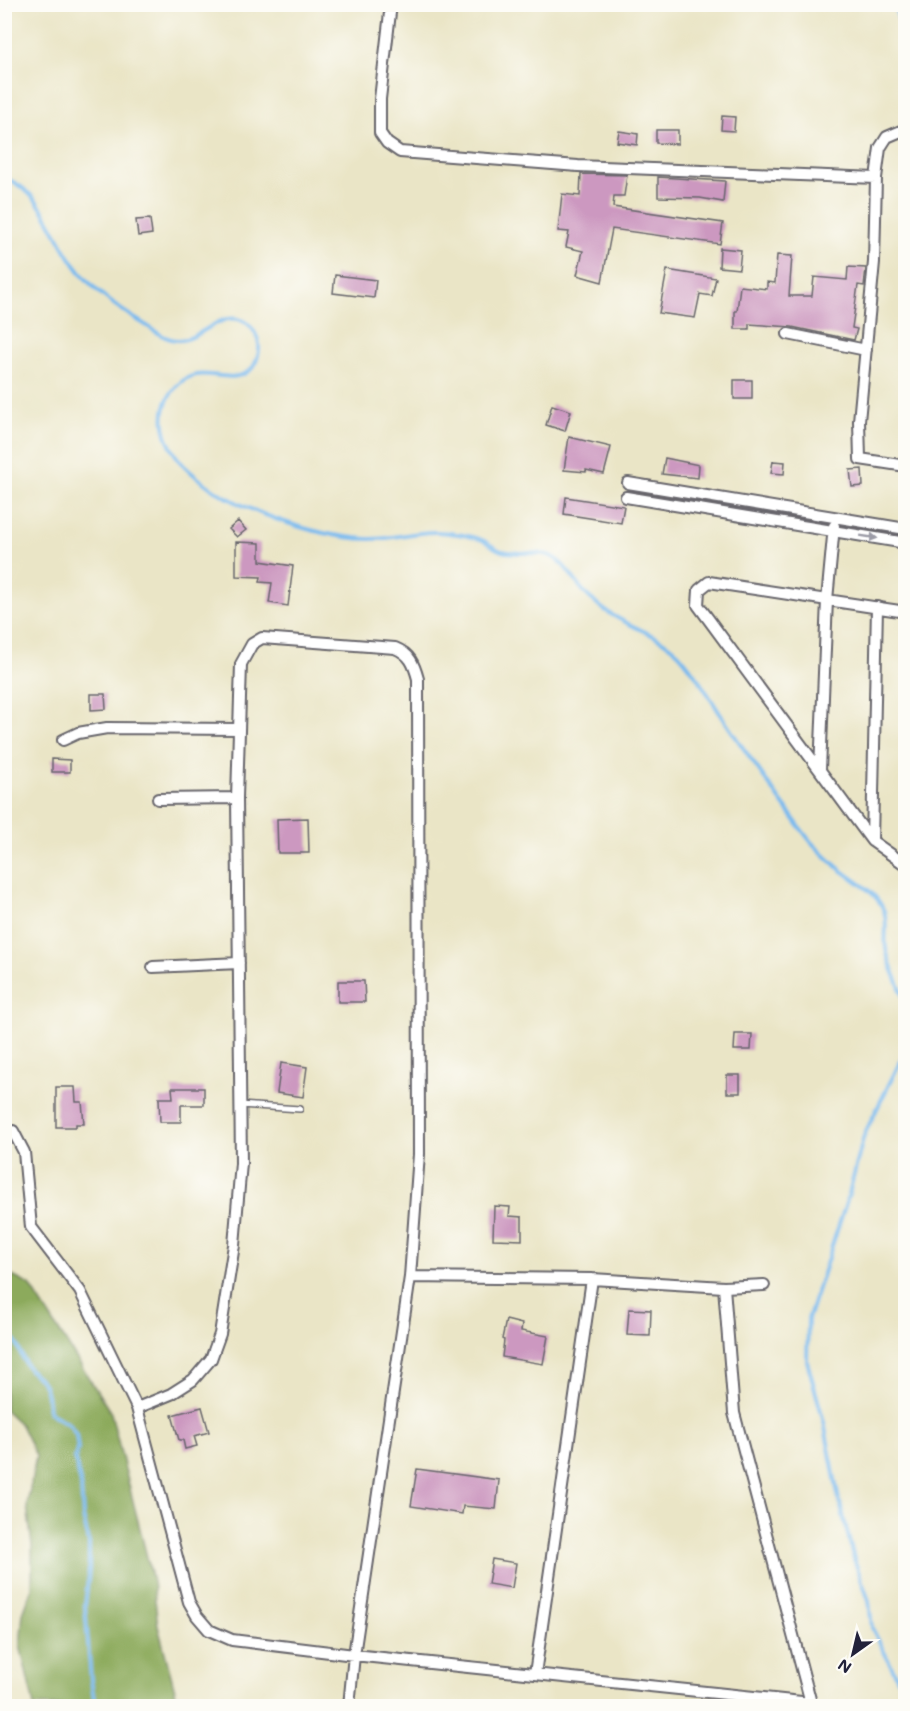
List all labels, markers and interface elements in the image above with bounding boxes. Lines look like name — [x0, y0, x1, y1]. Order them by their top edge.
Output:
one-way arrow — [860, 533, 879, 542]
north arrow — [823, 1624, 883, 1684]
text: N — [833, 1655, 855, 1679]

